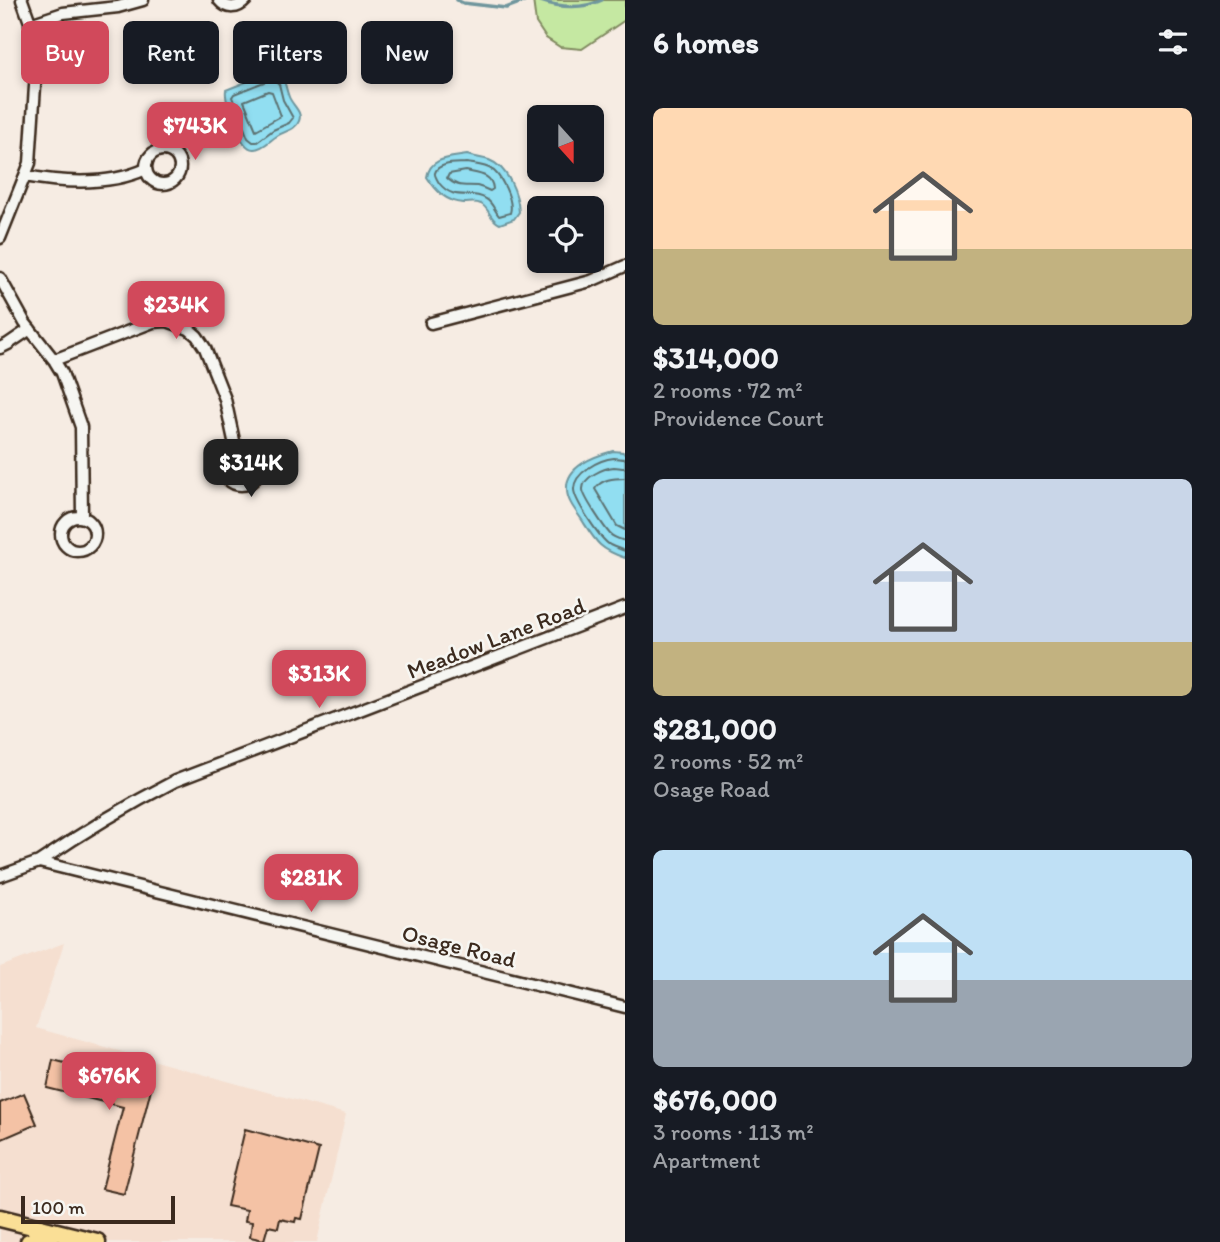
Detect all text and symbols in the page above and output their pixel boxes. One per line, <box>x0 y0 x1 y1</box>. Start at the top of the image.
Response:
chip: Buy <box>21 21 109 84</box>
chip: Rent <box>123 21 219 84</box>
chip: Filters <box>233 21 347 84</box>
chip: New <box>361 21 453 84</box>
icon: filters <box>1154 23 1192 61</box>
text: 6 homes <box>653 24 759 61</box>
pin: $743K <box>146 102 244 162</box>
north arrow <box>527 105 604 182</box>
map controls <box>527 105 604 273</box>
text: $743K <box>163 111 227 139</box>
icon: home <box>860 153 986 279</box>
button: locate <box>527 196 604 273</box>
pin: $234K <box>127 282 225 341</box>
text: $234K <box>144 290 208 318</box>
text: $314,000 <box>653 339 779 376</box>
text: 2 rooms · 72 m² <box>653 376 803 404</box>
text: Providence Court <box>653 404 824 432</box>
pin: $314K <box>202 440 300 499</box>
text: $314K <box>219 448 283 476</box>
icon: home <box>860 524 986 650</box>
street label: Meadow Lane Road <box>403 591 589 685</box>
pin: $313K <box>270 650 368 710</box>
text: $313K <box>288 659 350 687</box>
text: $281,000 <box>653 710 777 747</box>
text: 2 rooms · 52 m² <box>653 747 803 775</box>
text: Osage Road <box>653 775 770 803</box>
pin: $281K <box>262 855 360 914</box>
text: $281K <box>280 863 342 891</box>
icon: home <box>860 895 986 1021</box>
street label: Osage Road <box>399 918 519 974</box>
pin: $676K <box>60 1052 158 1112</box>
text: $676K <box>78 1061 140 1089</box>
text: $676,000 <box>653 1081 777 1118</box>
text: 3 rooms · 113 m² <box>653 1118 814 1146</box>
text: Apartment <box>653 1146 760 1174</box>
scale bar <box>21 1193 175 1225</box>
text: 100 m <box>32 1196 84 1219</box>

